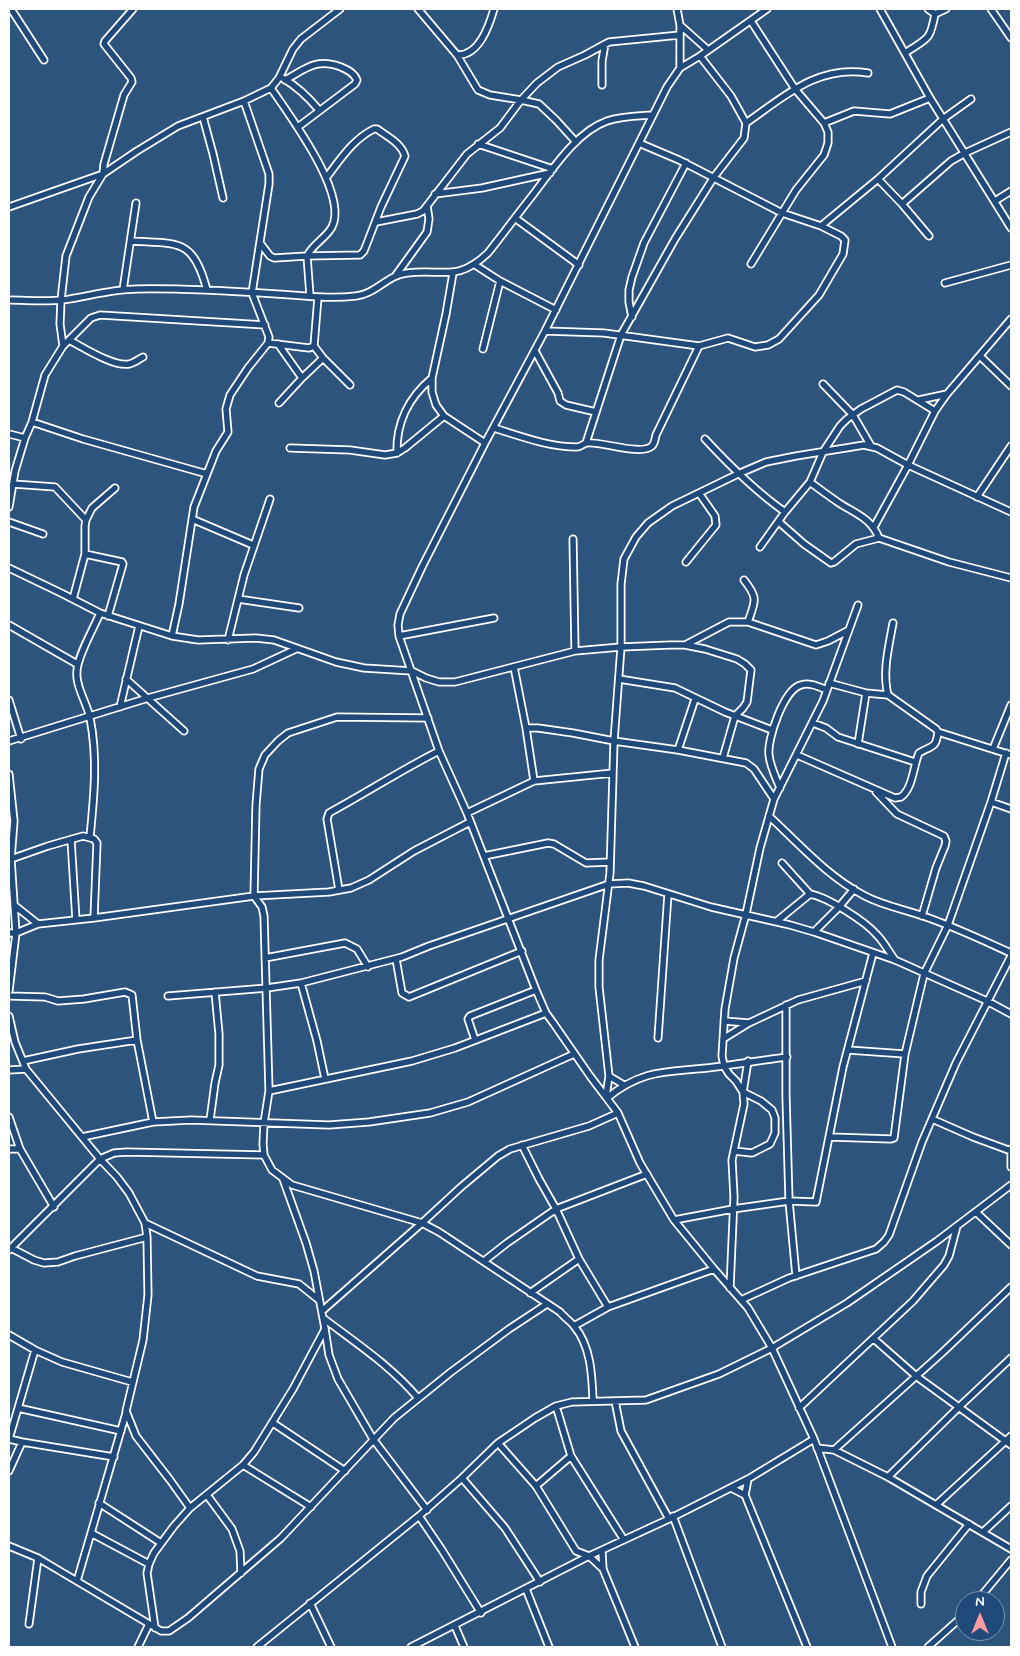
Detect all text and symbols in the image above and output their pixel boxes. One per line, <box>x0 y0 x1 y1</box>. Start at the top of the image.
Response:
north arrow <box>955 1591 1005 1641</box>
text: N <box>975 1593 985 1611</box>

